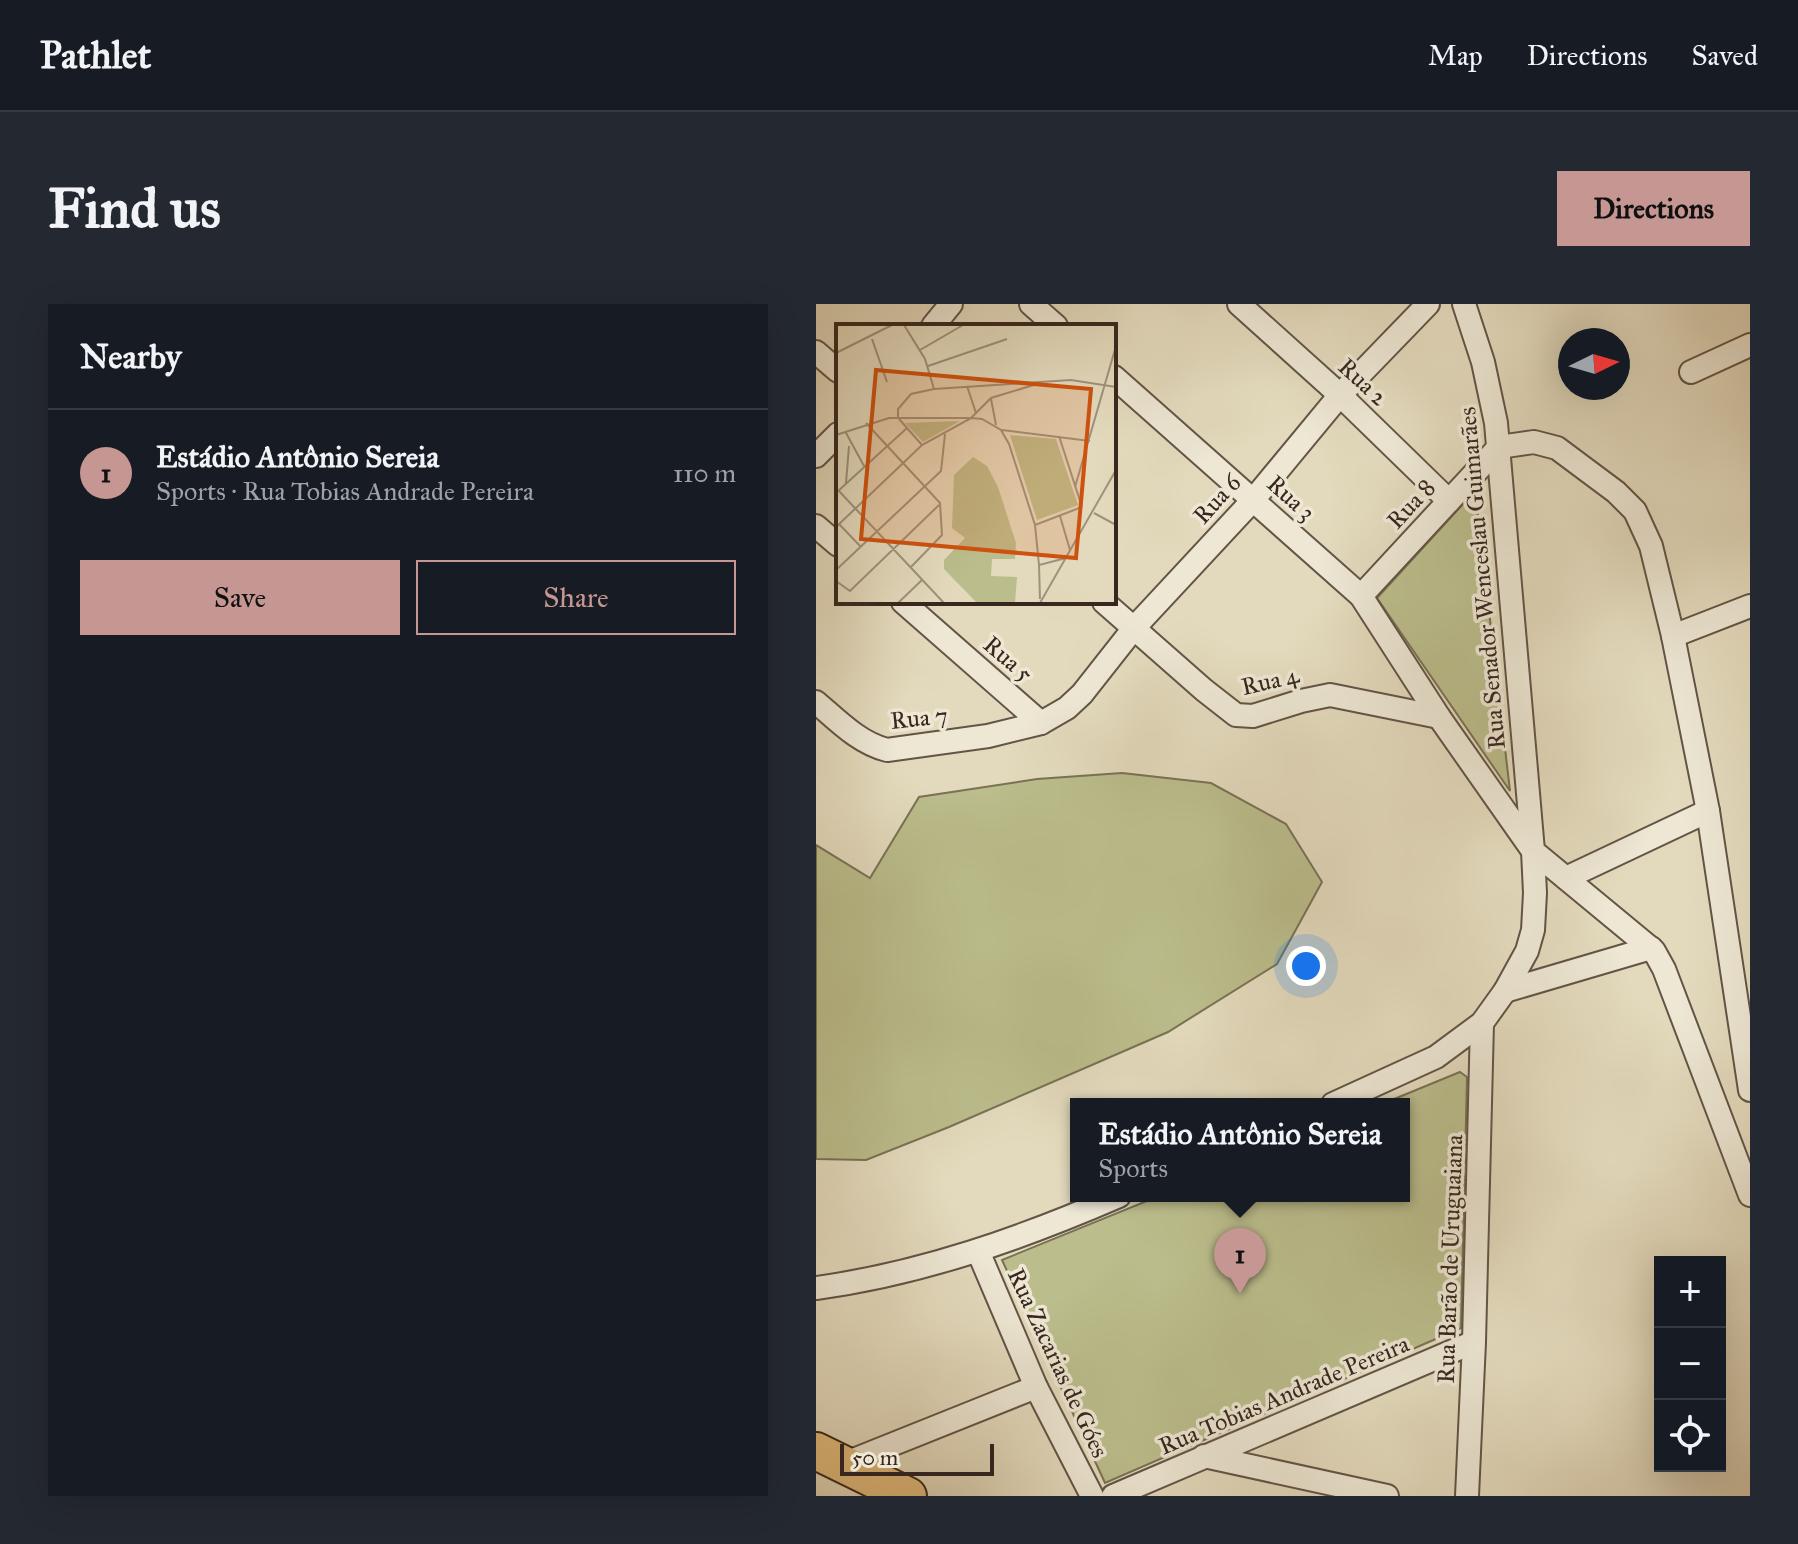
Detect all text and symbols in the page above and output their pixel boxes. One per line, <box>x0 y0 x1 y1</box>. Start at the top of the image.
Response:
text: Pathlet <box>40 32 151 78</box>
text: Map <box>1428 38 1483 73</box>
text: Directions <box>1527 38 1648 73</box>
text: Saved <box>1692 38 1758 73</box>
button: Directions <box>1557 171 1750 246</box>
text: Find us <box>48 174 221 242</box>
inset map <box>836 324 1116 604</box>
north arrow <box>1558 328 1630 400</box>
text: Nearby <box>80 336 182 377</box>
street label: Rua 2 <box>1332 352 1394 412</box>
street label: Rua Senador Wenceslau Guimarães <box>1452 406 1512 750</box>
text: Estádio Antônio Sereia <box>156 439 439 475</box>
text: 1 <box>101 457 111 489</box>
text: 110 m <box>673 457 736 489</box>
street label: Rua 6 <box>1187 467 1248 530</box>
street label: Rua 3 <box>1261 469 1321 527</box>
street label: Rua 8 <box>1380 473 1442 535</box>
text: Sports · Rua Tobias Andrade Pereira <box>156 475 534 507</box>
button: Save <box>80 560 400 635</box>
button: Share <box>416 560 736 635</box>
street label: Rua 5 <box>977 629 1039 689</box>
street label: Rua 4 <box>1238 660 1302 702</box>
street label: Rua 7 <box>889 700 949 736</box>
your location <box>1286 946 1326 986</box>
popup <box>1070 1098 1410 1202</box>
text: Estádio Antônio Sereia <box>1098 1116 1382 1152</box>
street label: Rua Barão de Uruguaiana <box>1431 1133 1469 1384</box>
text: Sports <box>1098 1152 1168 1184</box>
pin: 1 <box>1214 1228 1266 1294</box>
map controls <box>1654 1256 1726 1472</box>
button: + <box>1654 1256 1726 1328</box>
street label: Rua Zacarias de Góes <box>1001 1263 1115 1463</box>
street label: Rua Tobias Andrade Pereira <box>1154 1328 1414 1461</box>
button: − <box>1654 1328 1726 1400</box>
button: locate <box>1654 1400 1726 1472</box>
scale bar <box>840 1440 994 1476</box>
text: 50 m <box>852 1444 898 1471</box>

